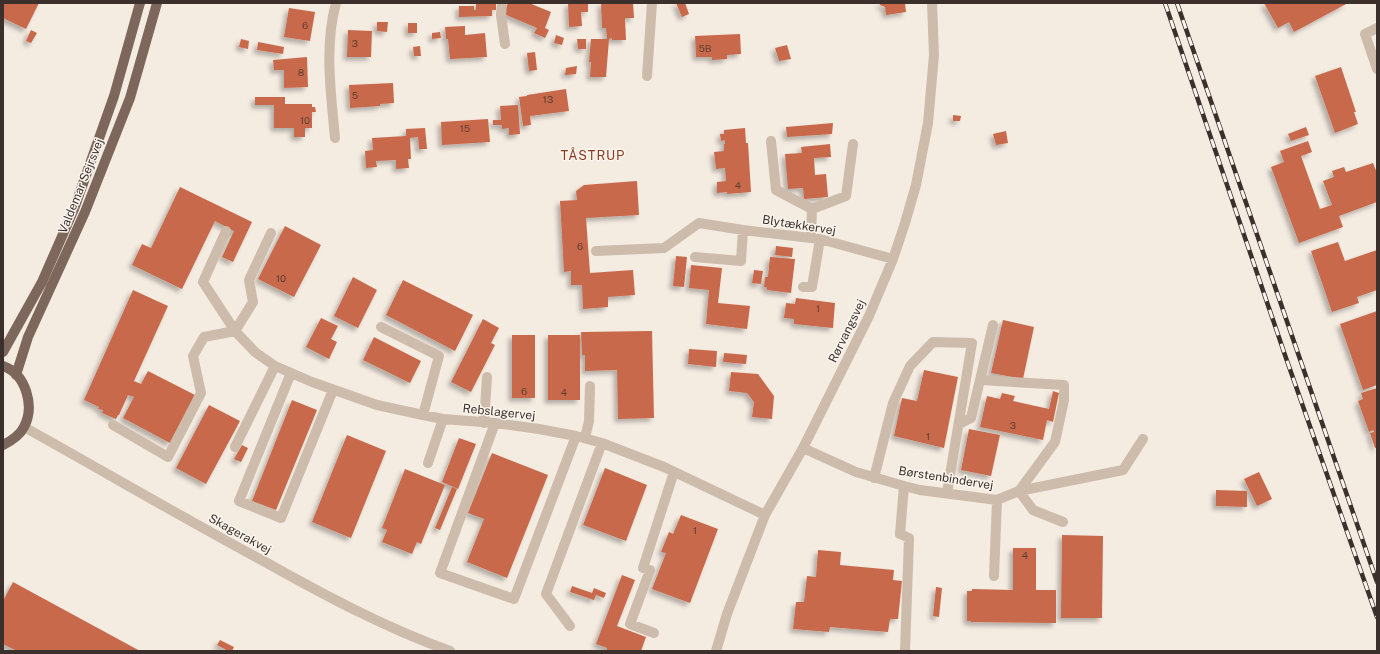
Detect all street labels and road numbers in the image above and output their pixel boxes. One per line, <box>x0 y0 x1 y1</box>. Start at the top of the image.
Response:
street label: Valdemar Sejrsvej <box>56 137 106 235</box>
street label: Blytækkervej <box>761 212 837 238</box>
street label: Rørvangsvej <box>826 297 868 365</box>
street label: Rebslagervej <box>462 401 536 423</box>
street label: Børstenbindervej <box>898 464 994 492</box>
street label: Skagerakvej <box>206 511 274 557</box>

